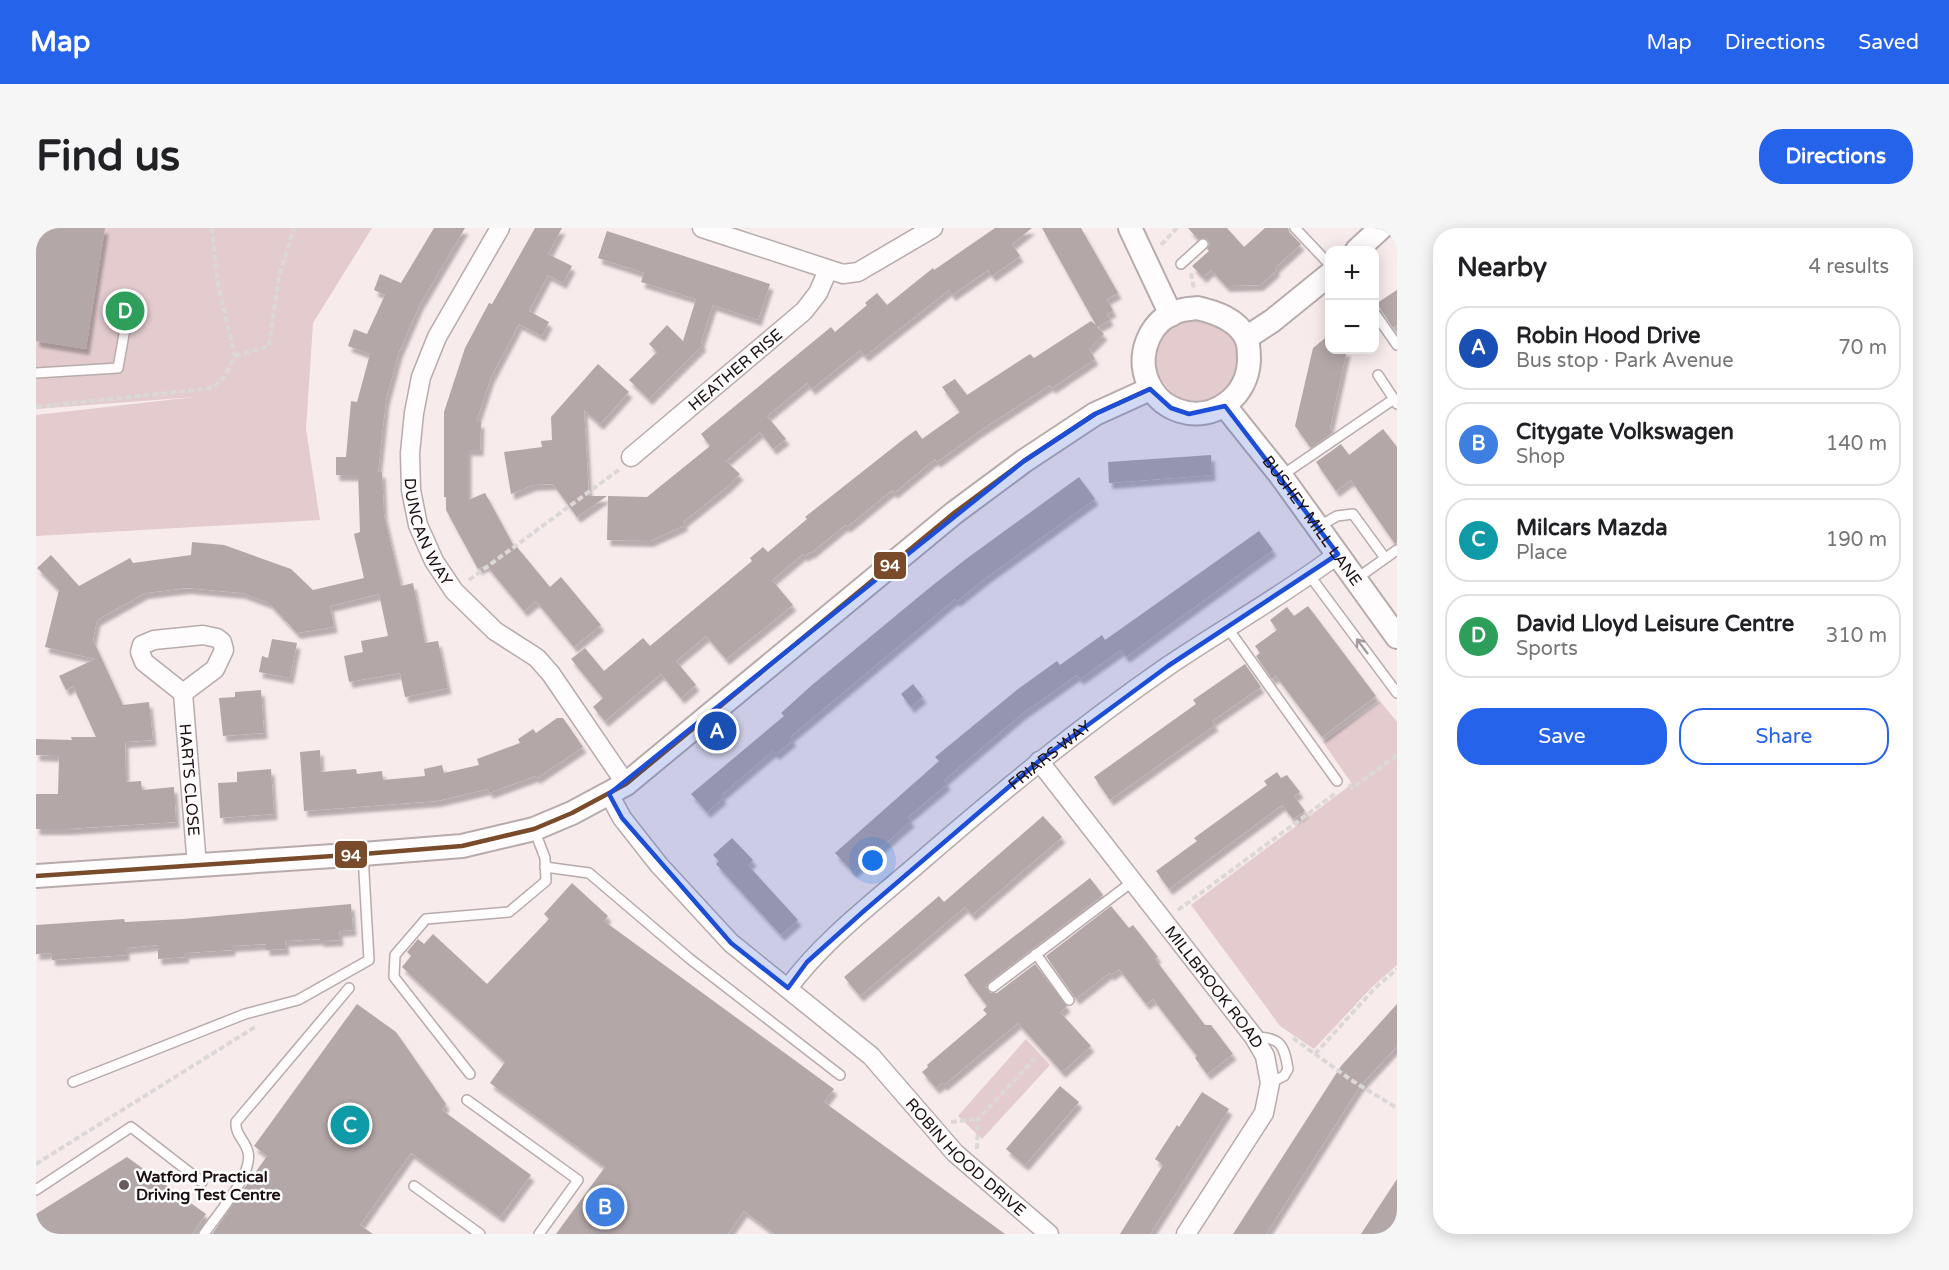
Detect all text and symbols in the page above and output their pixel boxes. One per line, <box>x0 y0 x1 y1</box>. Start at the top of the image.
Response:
text: Map <box>30 25 90 59</box>
text: Map <box>1646 30 1692 55</box>
text: Directions <box>1725 30 1825 55</box>
text: Saved <box>1858 30 1919 55</box>
button: Directions <box>1759 129 1913 184</box>
text: Find us <box>36 131 180 182</box>
map controls <box>1325 246 1379 354</box>
button: + <box>1325 246 1379 300</box>
text: Nearby <box>1457 252 1547 283</box>
text: 4 results <box>1809 255 1889 279</box>
pin: D <box>106 288 145 334</box>
button: − <box>1325 300 1379 354</box>
text: Robin Hood Drive <box>1516 323 1700 349</box>
street label: HEATHER RISE <box>684 325 787 415</box>
text: A <box>1471 336 1486 360</box>
text: 70 m <box>1838 336 1887 360</box>
text: Bus stop · Park Avenue <box>1516 349 1734 373</box>
text: Citygate Volkswagen <box>1516 419 1734 445</box>
text: B <box>1472 432 1485 456</box>
text: 140 m <box>1826 432 1887 456</box>
text: Shop <box>1516 445 1565 469</box>
street label: BUSHEY MILL LANE <box>1258 452 1366 590</box>
street label: DUNCAN WAY <box>400 478 457 590</box>
text: Milcars Mazda <box>1516 515 1668 541</box>
text: C <box>1472 528 1485 552</box>
text: 190 m <box>1826 528 1887 552</box>
text: Place <box>1516 541 1567 565</box>
line badge: 94 <box>873 551 907 580</box>
text: 94 <box>880 556 900 576</box>
text: David Lloyd Leisure Centre <box>1516 611 1794 637</box>
text: D <box>1471 624 1486 648</box>
text: 310 m <box>1826 624 1887 648</box>
text: Sports <box>1516 637 1578 661</box>
one-way arrow <box>1356 639 1368 655</box>
pin: A <box>698 708 736 754</box>
button: Save <box>1457 708 1667 765</box>
button: Share <box>1679 708 1889 765</box>
street label: FRIARS WAY <box>1004 716 1095 794</box>
street label: HARTS CLOSE <box>175 723 204 837</box>
line badge: 94 <box>334 840 368 869</box>
text: 94 <box>341 846 361 866</box>
your location <box>858 846 887 875</box>
street label: MILLBROOK ROAD <box>1160 922 1267 1052</box>
street label: ROBIN HOOD DRIVE <box>901 1094 1030 1221</box>
pin: C <box>330 1102 370 1148</box>
place label: Watford Practical Driving Test Centre <box>136 1167 281 1205</box>
marker: Watford Practical Driving Test Centre <box>117 1178 131 1192</box>
pin: B <box>586 1184 624 1230</box>

